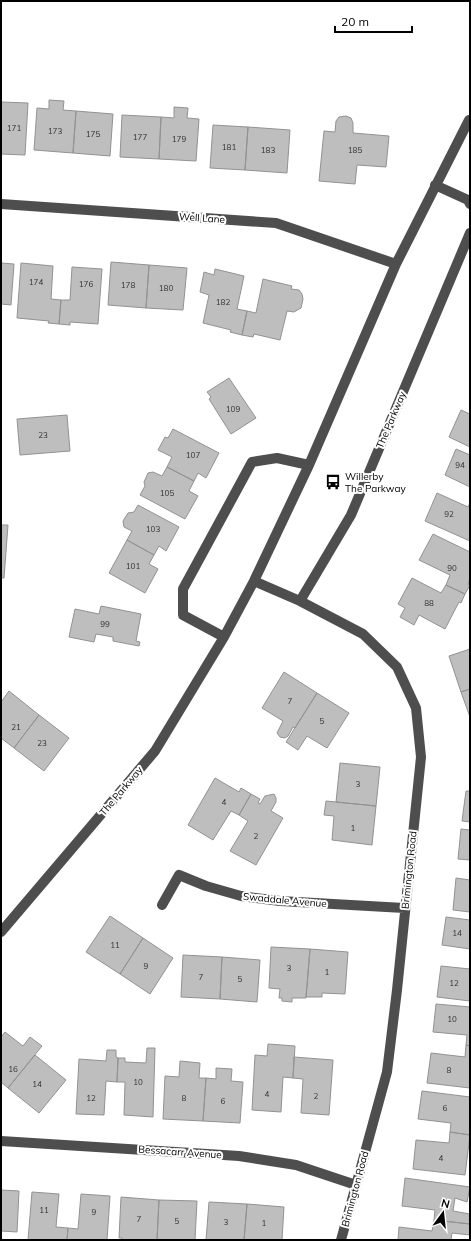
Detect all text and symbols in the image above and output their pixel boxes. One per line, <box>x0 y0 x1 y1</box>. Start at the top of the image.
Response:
scale bar <box>335 8 412 34</box>
text: 20 m <box>341 14 369 29</box>
house number: 171 <box>7 123 21 133</box>
house number: 173 <box>48 126 62 136</box>
house number: 175 <box>86 129 100 139</box>
house number: 177 <box>133 132 147 142</box>
house number: 179 <box>172 134 186 144</box>
house number: 181 <box>222 142 236 152</box>
house number: 183 <box>261 145 275 155</box>
house number: 185 <box>348 145 362 155</box>
street label: Well Lane <box>179 210 225 226</box>
house number: 174 <box>29 277 43 287</box>
house number: 176 <box>79 279 93 289</box>
house number: 178 <box>121 280 135 290</box>
house number: 180 <box>159 283 173 293</box>
house number: 182 <box>216 297 230 307</box>
street label: The Parkway <box>373 389 409 450</box>
house number: 109 <box>226 404 240 414</box>
house number: 23 <box>38 430 48 440</box>
house number: 107 <box>186 450 200 460</box>
house number: 94 <box>455 460 465 470</box>
place label: Willerby The Parkway <box>345 470 406 495</box>
bus stop icon: Willerby The Parkway <box>324 473 342 491</box>
house number: 105 <box>160 488 174 498</box>
house number: 92 <box>444 509 454 519</box>
house number: 103 <box>146 524 160 534</box>
house number: 101 <box>126 561 140 571</box>
house number: 90 <box>447 563 457 573</box>
house number: 88 <box>424 598 434 608</box>
house number: 99 <box>100 619 110 629</box>
house number: 7 <box>288 696 293 706</box>
house number: 5 <box>320 716 325 726</box>
house number: 21 <box>11 722 21 732</box>
house number: 23 <box>37 738 47 748</box>
street label: The Parkway <box>97 763 146 818</box>
house number: 3 <box>356 779 361 789</box>
house number: 4 <box>222 797 227 807</box>
house number: 1 <box>351 823 356 833</box>
house number: 2 <box>254 831 259 841</box>
street label: Brimington Road <box>398 831 420 909</box>
street label: Swaddale Avenue <box>243 890 327 910</box>
house number: 14 <box>452 928 462 938</box>
house number: 11 <box>110 940 120 950</box>
house number: 9 <box>144 961 149 971</box>
house number: 3 <box>287 963 292 973</box>
house number: 1 <box>325 967 330 977</box>
house number: 7 <box>199 972 204 982</box>
house number: 5 <box>238 974 243 984</box>
house number: 12 <box>449 978 459 988</box>
house number: 10 <box>447 1014 457 1024</box>
house number: 16 <box>8 1064 18 1074</box>
house number: 8 <box>447 1065 452 1075</box>
house number: 10 <box>133 1077 143 1087</box>
house number: 14 <box>32 1079 42 1089</box>
house number: 4 <box>265 1089 270 1099</box>
house number: 2 <box>314 1091 319 1101</box>
house number: 12 <box>86 1093 96 1103</box>
house number: 8 <box>182 1093 187 1103</box>
house number: 6 <box>221 1096 226 1106</box>
house number: 6 <box>443 1103 448 1113</box>
street label: Bessacarr Avenue <box>138 1143 222 1161</box>
street label: Brimington Road <box>339 1150 371 1228</box>
house number: 4 <box>439 1153 444 1163</box>
north arrow <box>423 1193 463 1233</box>
text: N <box>440 1196 451 1211</box>
house number: 11 <box>39 1205 49 1215</box>
house number: 9 <box>92 1207 97 1217</box>
house number: 7 <box>137 1214 142 1224</box>
house number: 5 <box>175 1216 180 1226</box>
house number: 3 <box>224 1217 229 1227</box>
house number: 1 <box>262 1218 267 1228</box>

